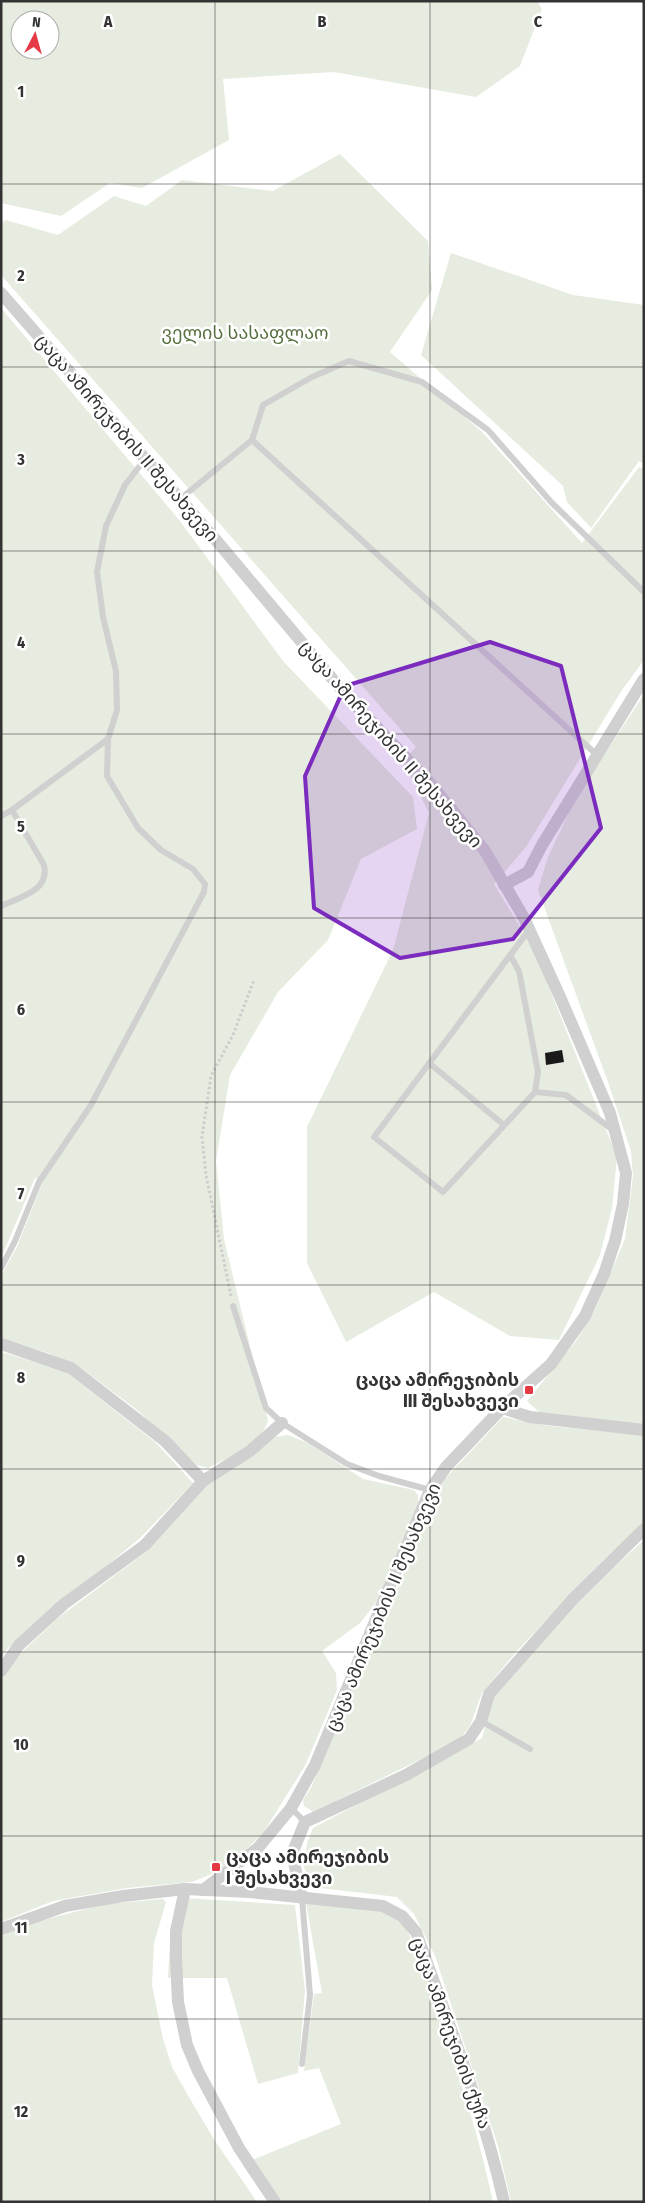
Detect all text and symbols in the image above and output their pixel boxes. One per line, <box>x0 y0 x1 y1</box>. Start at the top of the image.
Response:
north arrow <box>10 10 60 60</box>
text: A <box>103 12 113 31</box>
text: B <box>318 12 327 31</box>
text: C <box>534 12 543 31</box>
text: N <box>31 14 41 31</box>
text: 1 <box>18 82 24 101</box>
text: 2 <box>16 266 25 285</box>
park label: ველის სასაფლაო <box>161 322 329 344</box>
street label: ცაცა ამირეჯიბის II შესახვევი <box>31 330 223 546</box>
text: 3 <box>16 450 25 469</box>
text: 4 <box>17 633 25 652</box>
street label: ცაცა ამირეჯიბის II შესახვევი <box>295 636 487 852</box>
text: 5 <box>17 817 25 836</box>
text: 6 <box>17 1000 25 1019</box>
text: 7 <box>18 1184 25 1203</box>
text: 8 <box>17 1368 26 1387</box>
place label: ცაცა ამირეჯიბის III შესახვევი <box>356 1369 519 1412</box>
marker: ცაცა ამირეჯიბის III შესახვევი <box>523 1384 535 1396</box>
street label: ცაცა ამირეჯიბის II შესახვევი <box>321 1479 445 1735</box>
text: 9 <box>17 1551 25 1570</box>
text: 10 <box>13 1735 29 1754</box>
place label: ცაცა ამირეჯიბის I შესახვევი <box>226 1846 389 1889</box>
marker: ცაცა ამირეჯიბის I შესახვევი <box>210 1861 222 1873</box>
text: 11 <box>14 1918 28 1937</box>
street label: ცაცა ამირეჯიბის ქუჩა <box>406 1934 496 2132</box>
text: 12 <box>14 2102 29 2121</box>

